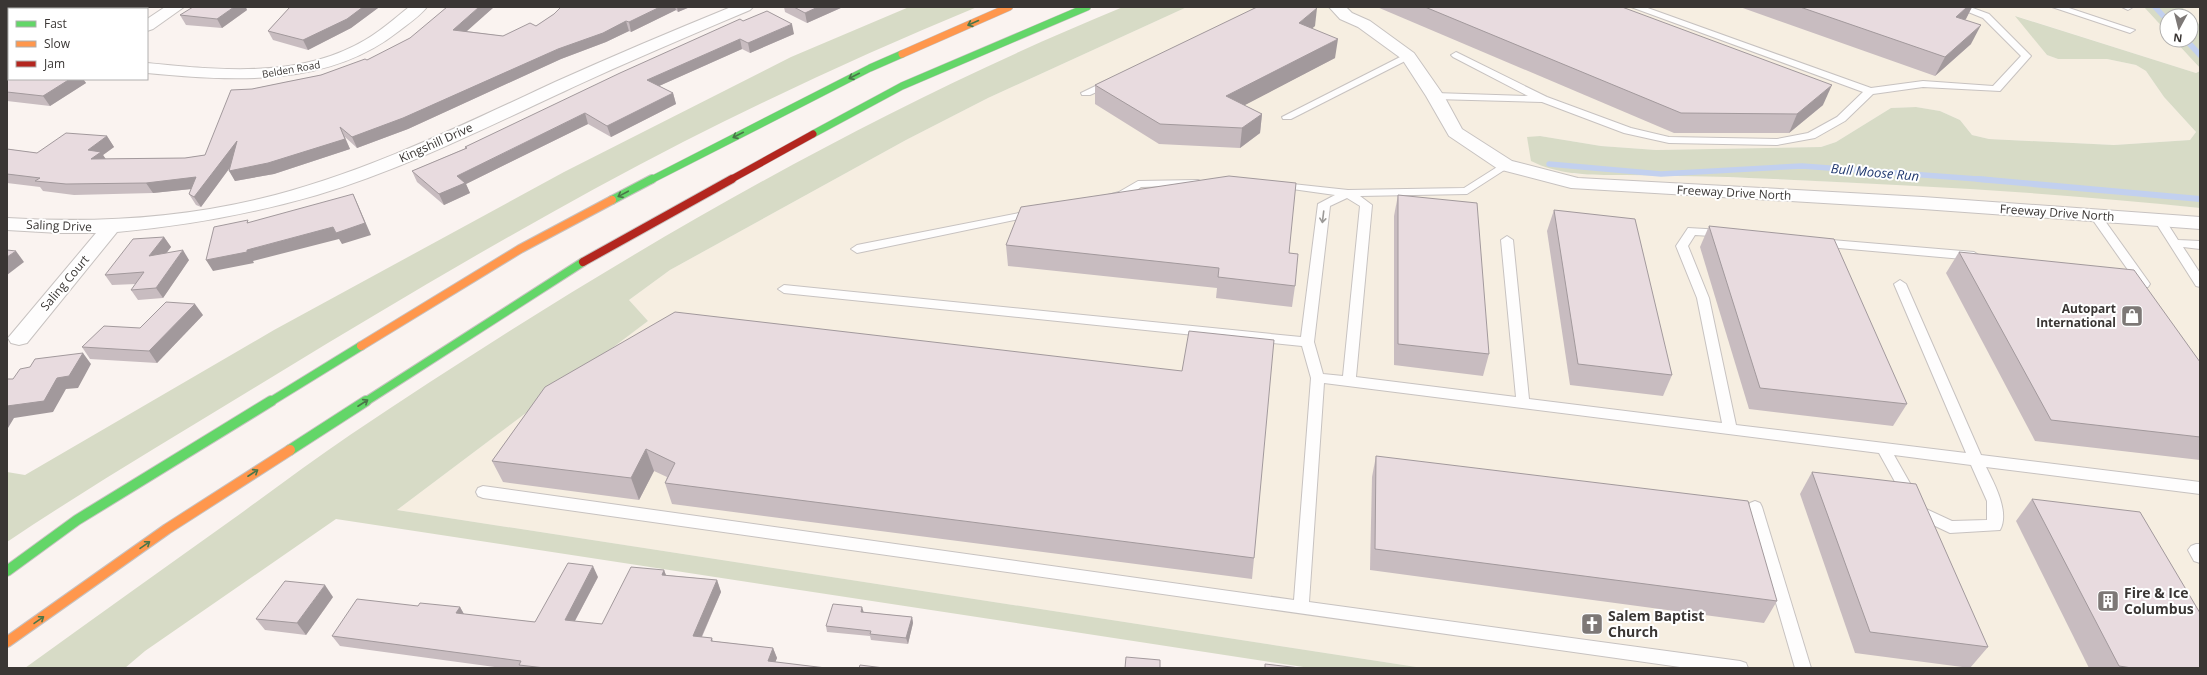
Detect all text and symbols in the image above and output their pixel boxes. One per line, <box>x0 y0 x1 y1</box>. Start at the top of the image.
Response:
legend <box>8 8 148 80</box>
north arrow <box>2159 8 2199 48</box>
text: Fast <box>44 15 67 32</box>
one-way arrow <box>967 20 979 27</box>
text: N <box>2172 30 2183 46</box>
text: Slow <box>44 35 71 52</box>
text: Jam <box>43 55 65 72</box>
street label: Belden Road <box>261 57 321 81</box>
one-way arrow <box>849 73 861 80</box>
street label: Kingshill Drive <box>396 119 476 166</box>
one-way arrow <box>732 131 744 139</box>
water label: Bull Moose Run <box>1830 159 1920 185</box>
street label: Freeway Drive North <box>1676 181 1792 204</box>
one-way arrow <box>617 191 629 198</box>
street label: Freeway Drive North <box>1999 200 2115 225</box>
one-way arrow <box>1319 210 1327 223</box>
street label: Saling Drive <box>26 216 92 235</box>
street label: Saling Court <box>36 251 93 314</box>
place label: Autopart International <box>2036 300 2116 331</box>
shop icon: Autopart International <box>2119 303 2145 329</box>
one-way arrow <box>357 398 368 407</box>
one-way arrow <box>248 469 259 477</box>
one-way arrow <box>139 541 150 549</box>
place label: Fire & Ice Columbus <box>2124 583 2194 618</box>
building icon: Fire & Ice Columbus <box>2095 588 2121 614</box>
place label: Salem Baptist Church <box>1608 606 1704 641</box>
church icon: Salem Baptist Church <box>1579 611 1605 637</box>
one-way arrow <box>33 616 44 624</box>

